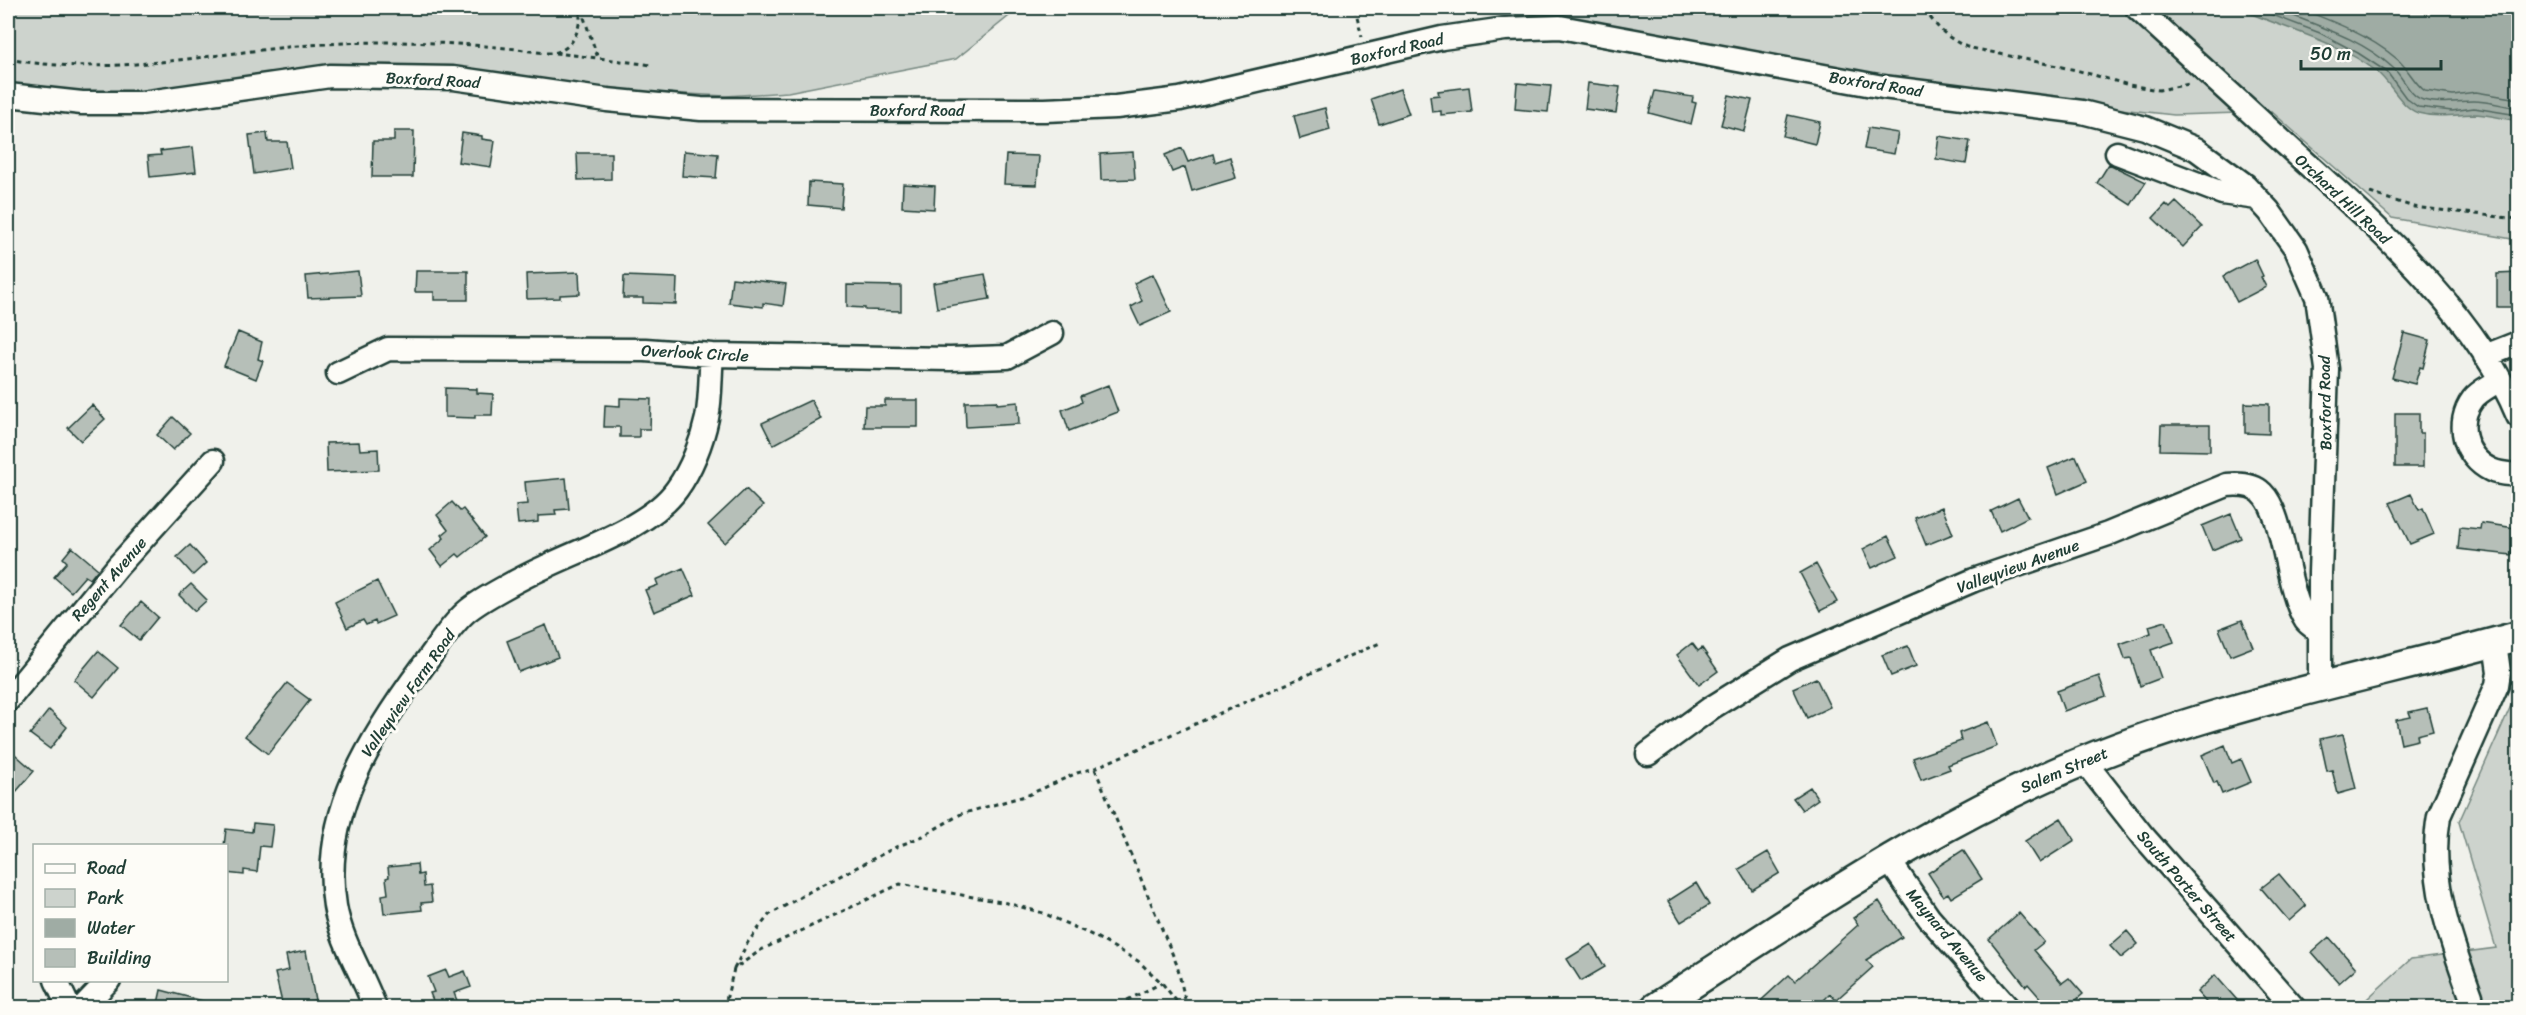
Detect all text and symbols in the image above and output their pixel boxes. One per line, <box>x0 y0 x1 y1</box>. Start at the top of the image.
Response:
street label: Boxford Road <box>1348 24 1448 74</box>
scale bar <box>2301 33 2440 71</box>
text: 50 m <box>2310 38 2351 70</box>
street label: Boxford Road <box>1827 62 1927 106</box>
street label: Boxford Road <box>385 63 483 97</box>
street label: Boxford Road <box>870 96 966 125</box>
street label: Orchard Hill Road <box>2288 146 2399 253</box>
street label: Overlook Circle <box>641 336 749 370</box>
street label: Boxford Road <box>2310 354 2340 451</box>
street label: Regent Avenue <box>64 530 154 628</box>
street label: Valleyview Avenue <box>1953 530 2083 602</box>
street label: Valleyview Farm Road <box>353 622 464 763</box>
street label: Salem Street <box>2015 738 2113 802</box>
street label: South Porter Street <box>2129 823 2245 949</box>
legend <box>33 844 228 982</box>
text: Road <box>87 852 127 884</box>
street label: Maynard Avenue <box>1899 881 1995 989</box>
text: Park <box>87 882 124 914</box>
text: Water <box>87 912 136 944</box>
text: Building <box>87 942 151 974</box>

